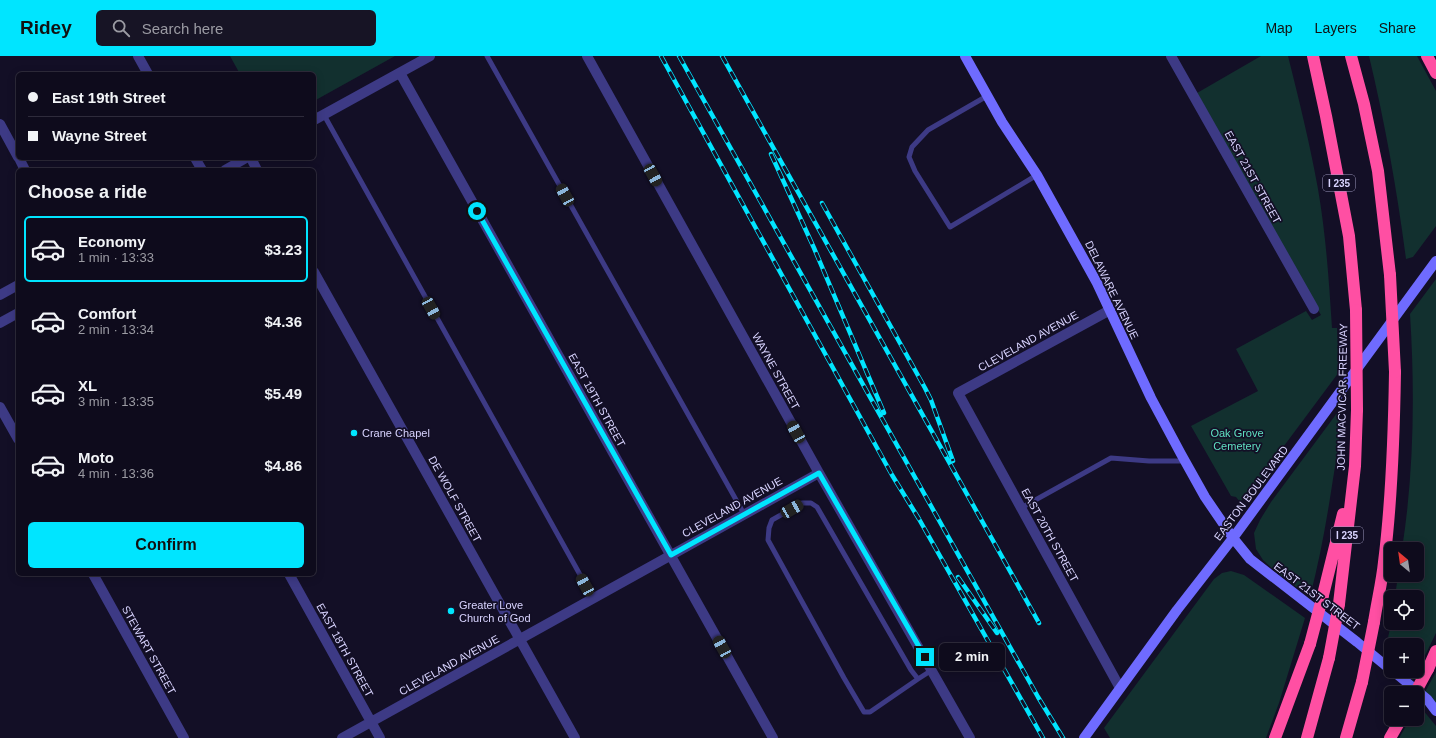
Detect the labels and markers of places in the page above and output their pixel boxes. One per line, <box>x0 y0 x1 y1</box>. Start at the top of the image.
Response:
place label: Crane Chapel <box>362 427 430 439</box>
marker: Crane Chapel <box>349 428 359 438</box>
place label: Greater Love Church of God <box>459 599 531 624</box>
marker: Greater Love Church of God <box>446 606 456 616</box>

